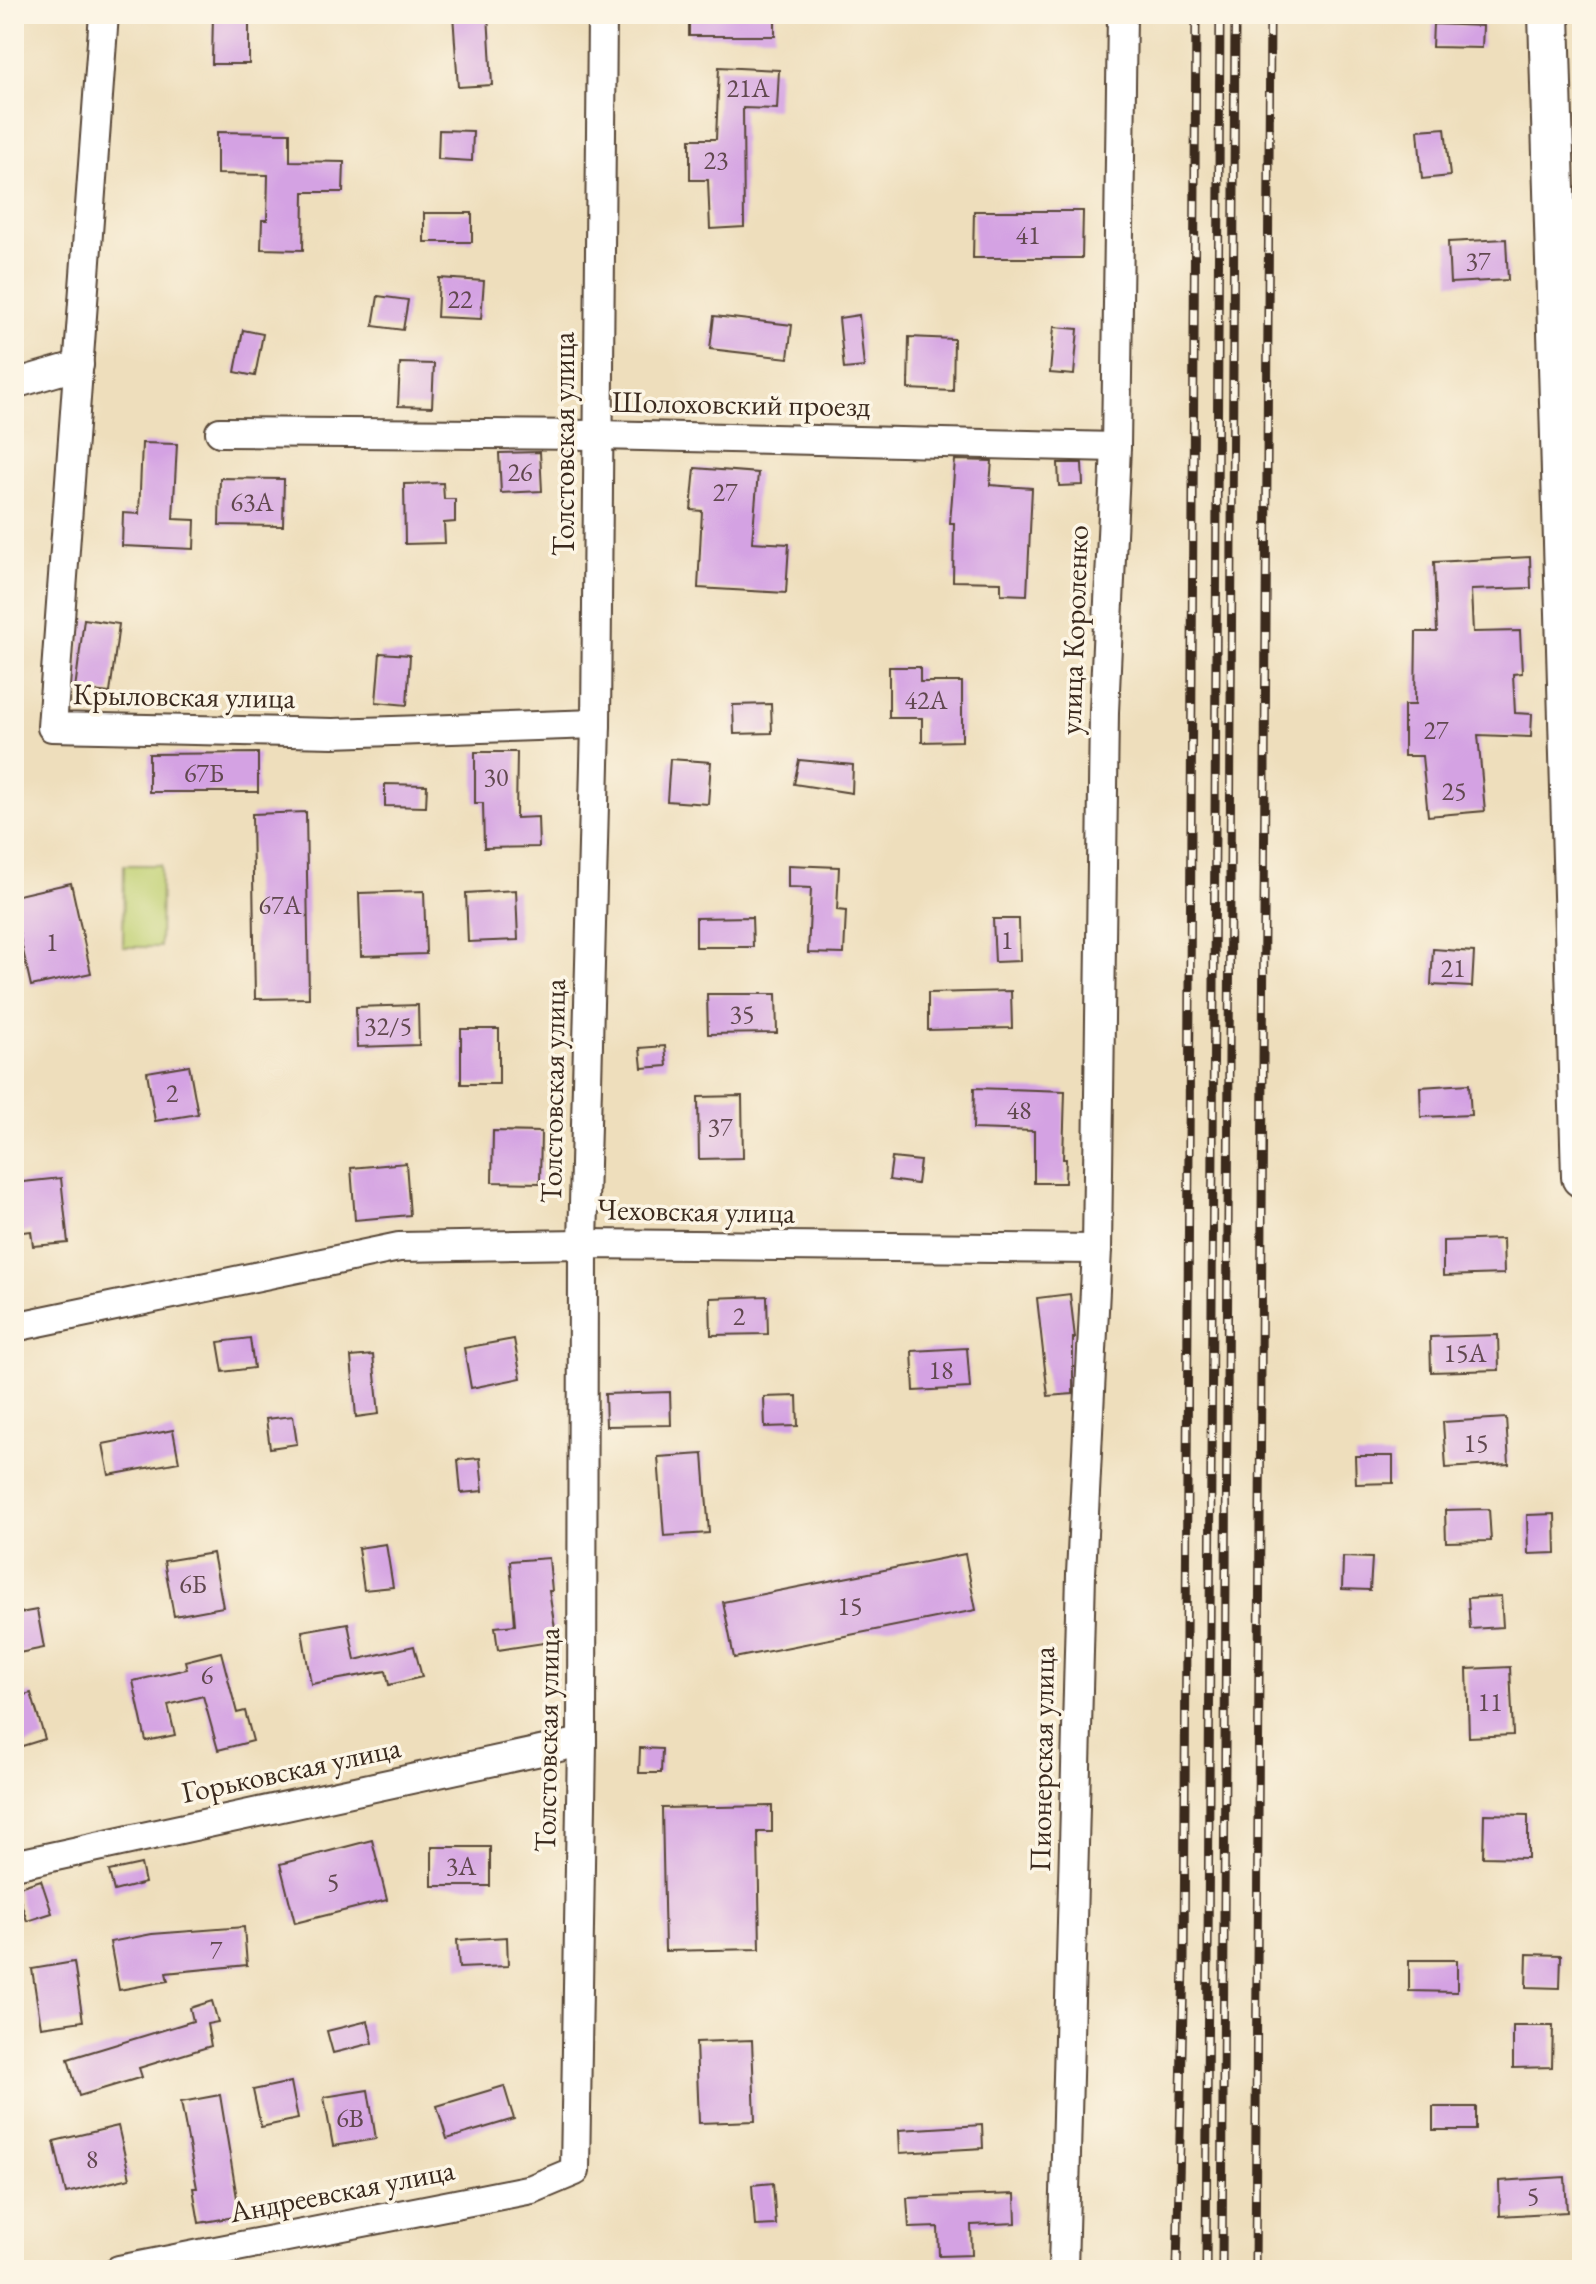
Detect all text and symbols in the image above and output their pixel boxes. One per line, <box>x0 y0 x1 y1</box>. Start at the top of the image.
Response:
house number: 21А <box>727 71 770 105</box>
house number: 23 <box>704 143 728 177</box>
house number: 41 <box>1016 218 1040 252</box>
house number: 37 <box>1466 244 1491 278</box>
house number: 22 <box>448 282 473 316</box>
street label: Толстовская улица <box>544 332 583 556</box>
street label: Шолоховский проезд <box>611 382 871 425</box>
house number: 26 <box>508 455 532 489</box>
house number: 27 <box>713 475 738 509</box>
house number: 63А <box>231 485 274 519</box>
street label: улица Короленко <box>1050 524 1097 736</box>
street label: Крыловская улица <box>72 674 296 717</box>
house number: 42А <box>905 683 948 717</box>
house number: 27 <box>1424 713 1449 747</box>
house number: 67Б <box>184 756 224 790</box>
house number: 30 <box>484 760 508 794</box>
house number: 25 <box>1442 774 1466 808</box>
house number: 67А <box>259 888 302 922</box>
house number: 1 <box>1001 923 1013 957</box>
house number: 1 <box>46 925 58 959</box>
house number: 21 <box>1441 951 1465 985</box>
street label: Толстовская улица <box>531 978 574 1204</box>
house number: 35 <box>730 997 754 1031</box>
house number: 32/5 <box>364 1009 412 1043</box>
house number: 2 <box>166 1076 179 1110</box>
house number: 48 <box>1007 1093 1031 1127</box>
house number: 37 <box>708 1110 733 1144</box>
street label: Чеховская улица <box>596 1189 796 1232</box>
house number: 2 <box>733 1299 746 1333</box>
house number: 15А <box>1444 1336 1487 1370</box>
house number: 18 <box>929 1353 953 1387</box>
house number: 15 <box>1464 1426 1488 1460</box>
house number: 6Б <box>179 1567 207 1601</box>
house number: 15 <box>838 1589 862 1623</box>
street label: Толстовская улица <box>525 1627 568 1853</box>
street label: Пионерская улица <box>1020 1646 1063 1872</box>
house number: 6 <box>201 1658 213 1692</box>
house number: 11 <box>1478 1685 1502 1719</box>
street label: Горьковская улица <box>178 1727 404 1812</box>
house number: 3А <box>446 1849 477 1883</box>
house number: 5 <box>327 1865 339 1899</box>
house number: 7 <box>210 1933 223 1967</box>
house number: 6В <box>336 2101 364 2135</box>
house number: 8 <box>86 2142 98 2176</box>
street label: Андреевская улица <box>225 2150 458 2232</box>
house number: 5 <box>1527 2179 1539 2213</box>

